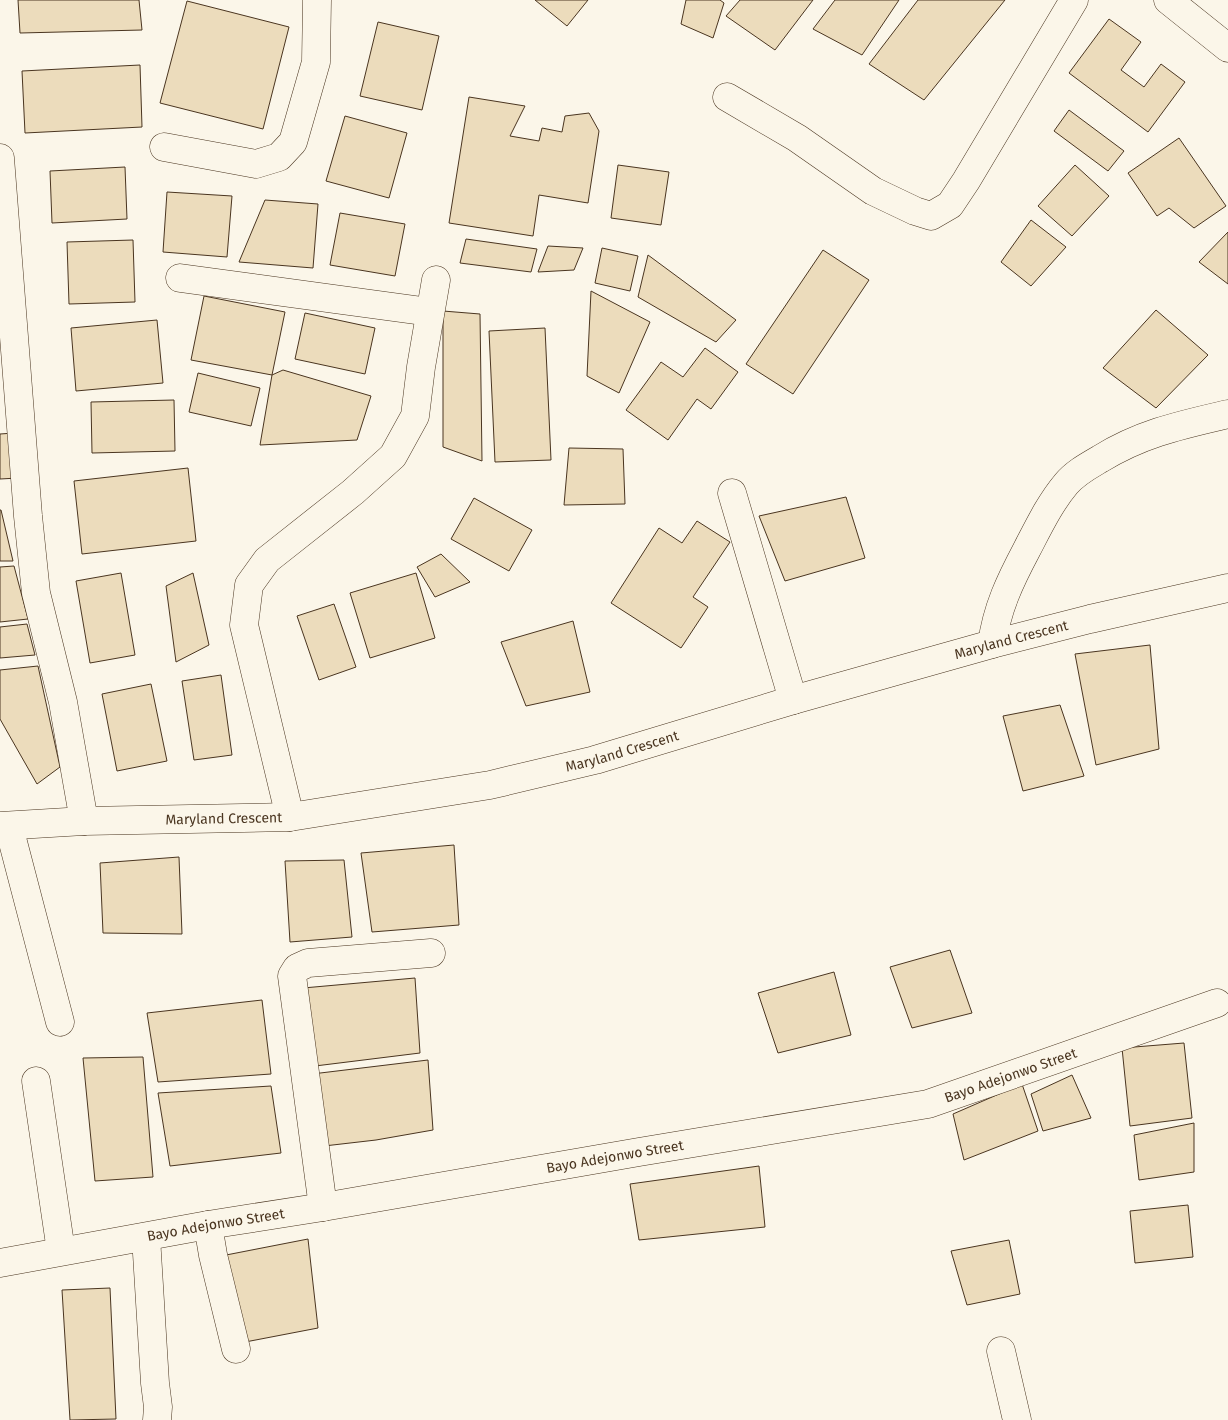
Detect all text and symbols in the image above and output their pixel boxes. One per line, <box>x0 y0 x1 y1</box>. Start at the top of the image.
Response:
street label: Maryland Crescent <box>952 616 1071 663</box>
street label: Maryland Crescent <box>564 726 681 775</box>
street label: Maryland Crescent <box>165 809 283 828</box>
street label: Bayo Adejonwo Street <box>942 1044 1080 1106</box>
street label: Bayo Adejonwo Street <box>545 1136 686 1177</box>
street label: Bayo Adejonwo Street <box>146 1205 286 1244</box>

